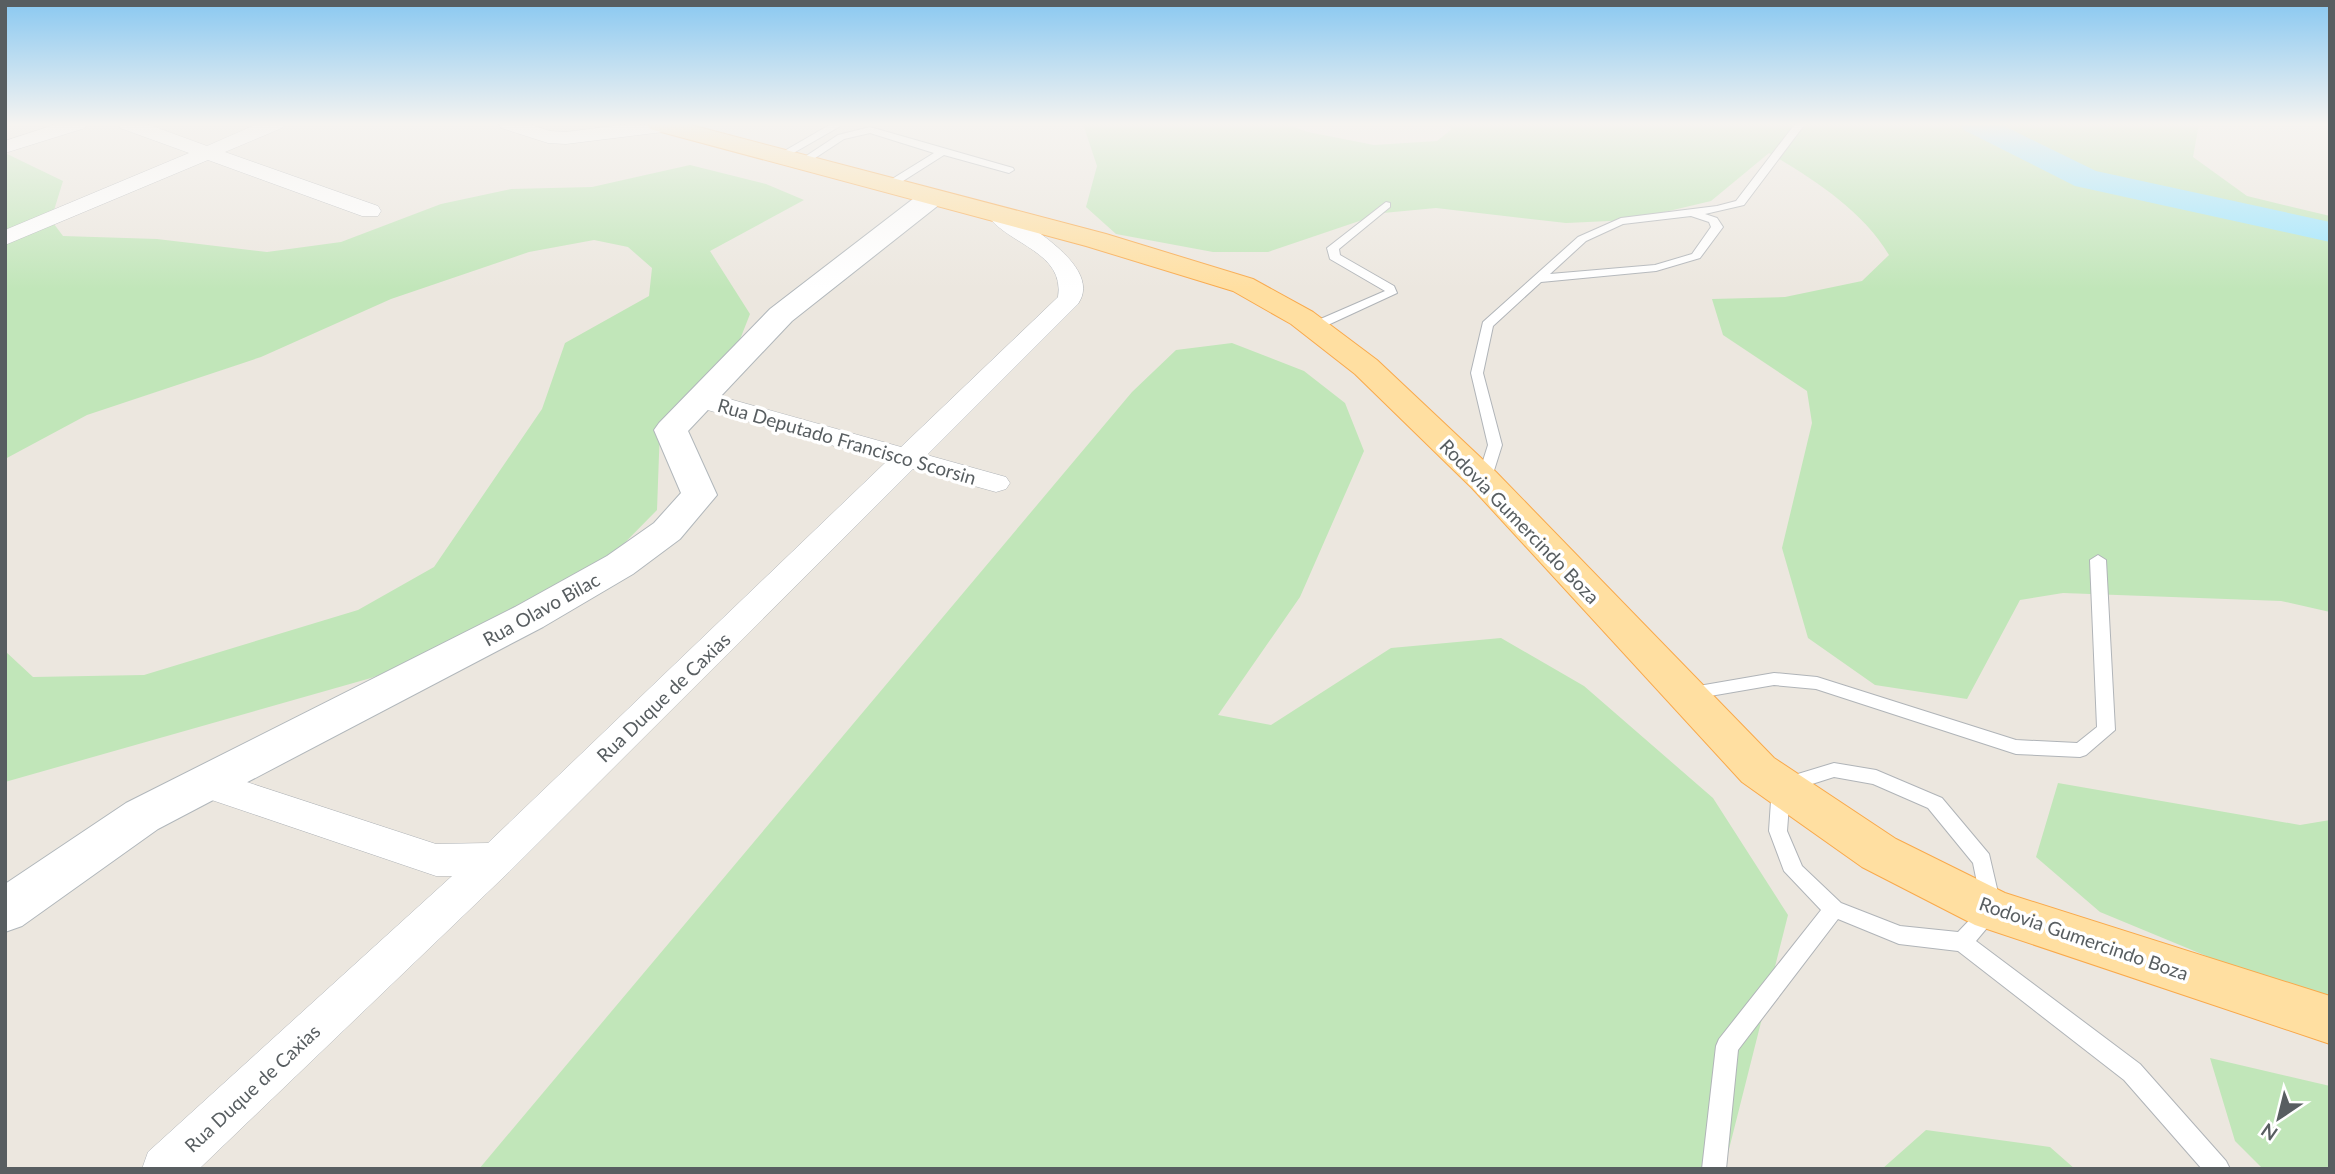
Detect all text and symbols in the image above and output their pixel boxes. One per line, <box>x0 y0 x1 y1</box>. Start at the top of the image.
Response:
street label: Rua Deputado Francisco Scorsin <box>715 393 979 489</box>
street label: Rodovia Gumercindo Boza <box>1435 434 1605 608</box>
street label: Rua Olavo Bilac <box>479 567 603 651</box>
street label: Rua Duque de Caxias <box>591 627 735 767</box>
street label: Rodovia Gumercindo Boza <box>1976 891 2192 985</box>
street label: Rua Duque de Caxias <box>180 1019 324 1157</box>
north arrow <box>2244 1083 2314 1153</box>
text: N <box>2256 1119 2282 1146</box>

